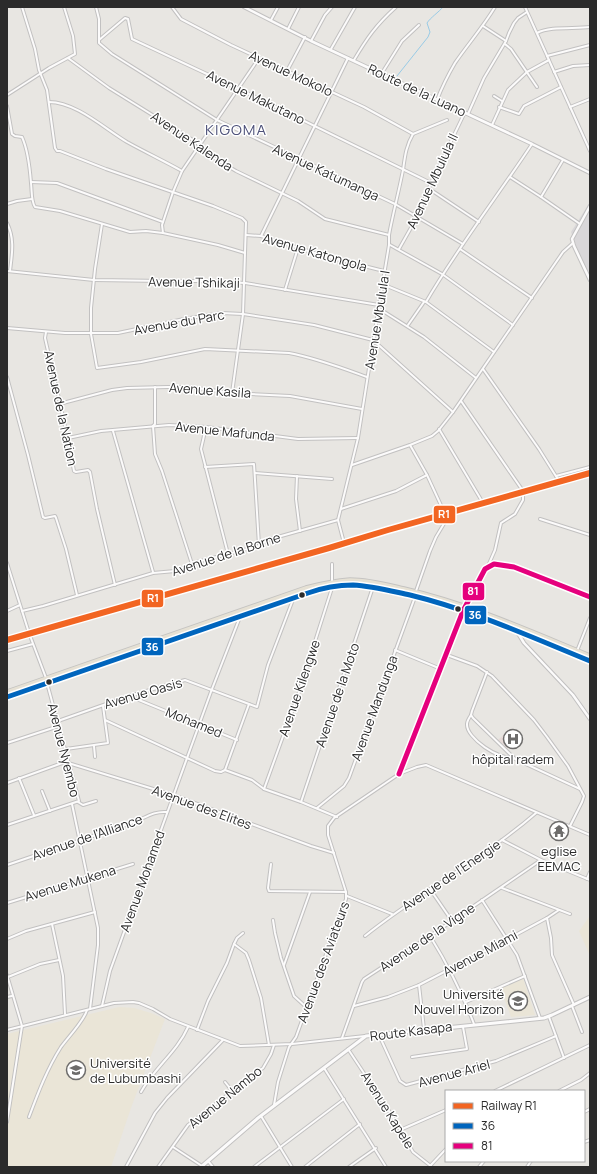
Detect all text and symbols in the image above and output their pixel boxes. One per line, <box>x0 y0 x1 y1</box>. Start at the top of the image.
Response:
street label: Avenue Mokolo <box>246 46 336 100</box>
street label: Route de la Luano <box>365 59 469 121</box>
street label: Avenue Makutano <box>204 65 308 129</box>
street label: Avenue Kalenda <box>148 107 236 175</box>
district label: KIGOMA <box>205 119 267 140</box>
street label: Avenue Mbulula II <box>402 130 462 232</box>
street label: Avenue Katumanga <box>270 139 382 205</box>
street label: Avenue Katongola <box>261 228 369 276</box>
street label: Avenue Mbulula I <box>360 269 394 371</box>
street label: Avenue Tshikaji <box>148 272 240 292</box>
street label: Avenue du Parc <box>132 305 226 339</box>
street label: Avenue de la Nation <box>40 349 82 467</box>
street label: Avenue Kasila <box>168 378 252 402</box>
street label: Avenue Mafunda <box>174 417 276 445</box>
line badge: R1 <box>433 505 456 524</box>
text: R1 <box>438 506 450 521</box>
street label: Avenue de la Borne <box>169 528 283 580</box>
line badge: 81 <box>462 582 485 601</box>
text: 81 <box>467 583 479 598</box>
line badge: R1 <box>141 589 164 608</box>
text: R1 <box>147 590 159 605</box>
unlabelled marker <box>297 590 307 600</box>
unlabelled marker <box>453 604 463 614</box>
line badge: 36 <box>464 605 487 625</box>
text: 36 <box>468 607 482 622</box>
line badge: 36 <box>141 637 164 656</box>
street label: Avenue Kilengwe <box>274 637 324 739</box>
text: 36 <box>145 639 159 654</box>
street label: Avenue de la Moto <box>311 640 363 750</box>
street label: Avenue Mandunga <box>347 653 401 763</box>
street label: Avenue Oasis <box>102 673 184 713</box>
unlabelled marker <box>44 677 54 687</box>
street label: Avenue Nyembo <box>44 701 84 799</box>
street label: Mohamed <box>163 702 225 742</box>
hospital icon: hôpital radem <box>502 728 524 750</box>
place label: hôpital radem <box>472 750 554 768</box>
street label: Avenue des Elites <box>150 781 254 833</box>
street label: Avenue de l'Alliance <box>29 810 145 864</box>
temple icon: eglise EEMAC <box>548 820 570 842</box>
street label: Avenue Mohamed <box>115 828 169 934</box>
street label: Avenue de l'Energie <box>398 835 504 915</box>
place label: eglise EEMAC <box>537 842 581 875</box>
street label: Avenue Mukena <box>22 861 118 905</box>
street label: Avenue de la Vigne <box>376 898 479 976</box>
street label: Avenue des Aviateurs <box>293 899 353 1025</box>
street label: Avenue Miami <box>439 926 521 980</box>
place label: Université Nouvel Horizon <box>414 985 504 1018</box>
school or university icon: Université Nouvel Horizon <box>507 990 529 1012</box>
street label: Route Kasapa <box>369 1017 453 1045</box>
place label: Université de Lubumbashi <box>90 1054 181 1087</box>
street label: Avenue Ariel <box>416 1055 492 1091</box>
school or university icon: Université de Lubumbashi <box>65 1059 87 1081</box>
street label: Avenue Nambo <box>185 1062 266 1132</box>
street label: Avenue Kapele <box>357 1068 419 1152</box>
legend <box>445 1090 585 1162</box>
text: Railway R1 <box>481 1097 537 1114</box>
text: 36 <box>481 1117 495 1134</box>
text: 81 <box>481 1137 493 1154</box>

